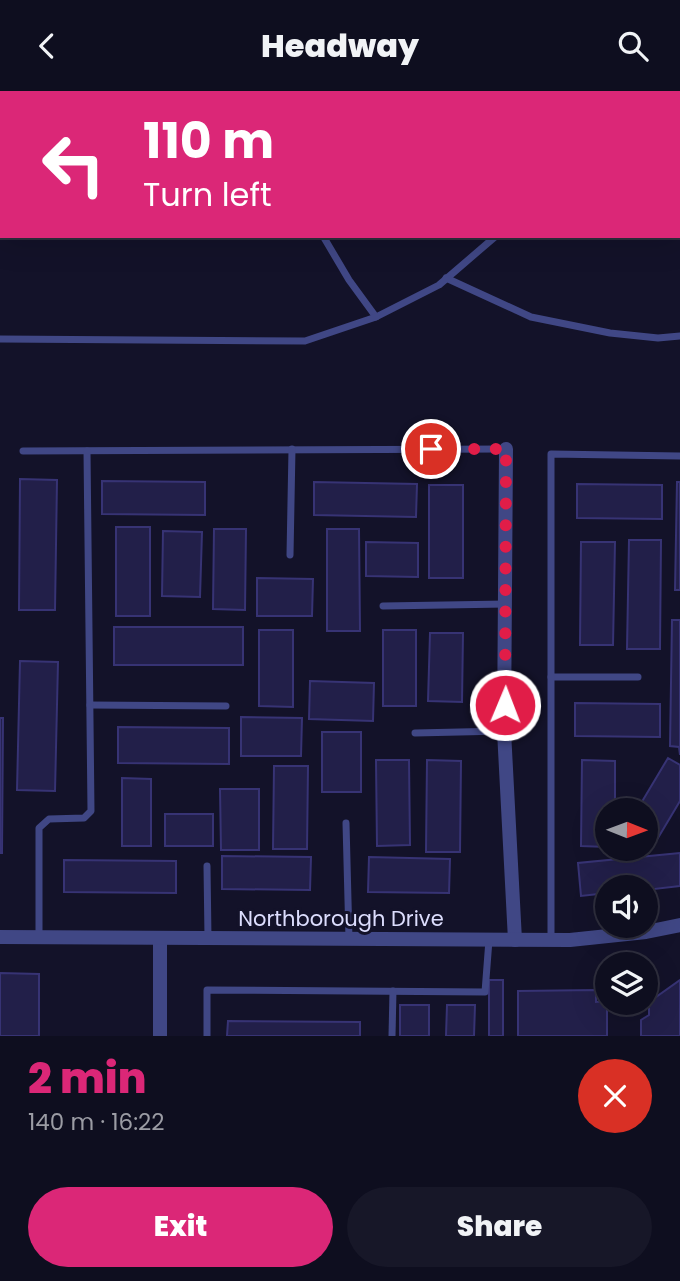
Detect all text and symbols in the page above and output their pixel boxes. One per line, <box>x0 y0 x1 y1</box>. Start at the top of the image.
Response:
text: Headway <box>261 23 419 68</box>
icon: back <box>28 27 66 65</box>
icon: search <box>614 27 652 65</box>
text: 110 m <box>143 107 274 175</box>
icon: left <box>28 119 119 210</box>
text: Turn left <box>143 172 272 217</box>
pin <box>401 419 461 479</box>
icon: arrive <box>412 430 450 468</box>
position arrow <box>468 668 542 742</box>
north arrow <box>595 798 658 861</box>
map controls <box>595 798 658 1015</box>
button: sound <box>595 875 658 938</box>
street label: Northborough Drive <box>238 904 444 933</box>
button: layers <box>595 952 658 1015</box>
text: 2 min <box>28 1049 146 1108</box>
button: close <box>578 1059 652 1133</box>
text: 140 m · 16:22 <box>28 1106 165 1138</box>
button: Exit <box>28 1187 333 1267</box>
button: Share <box>347 1187 652 1267</box>

